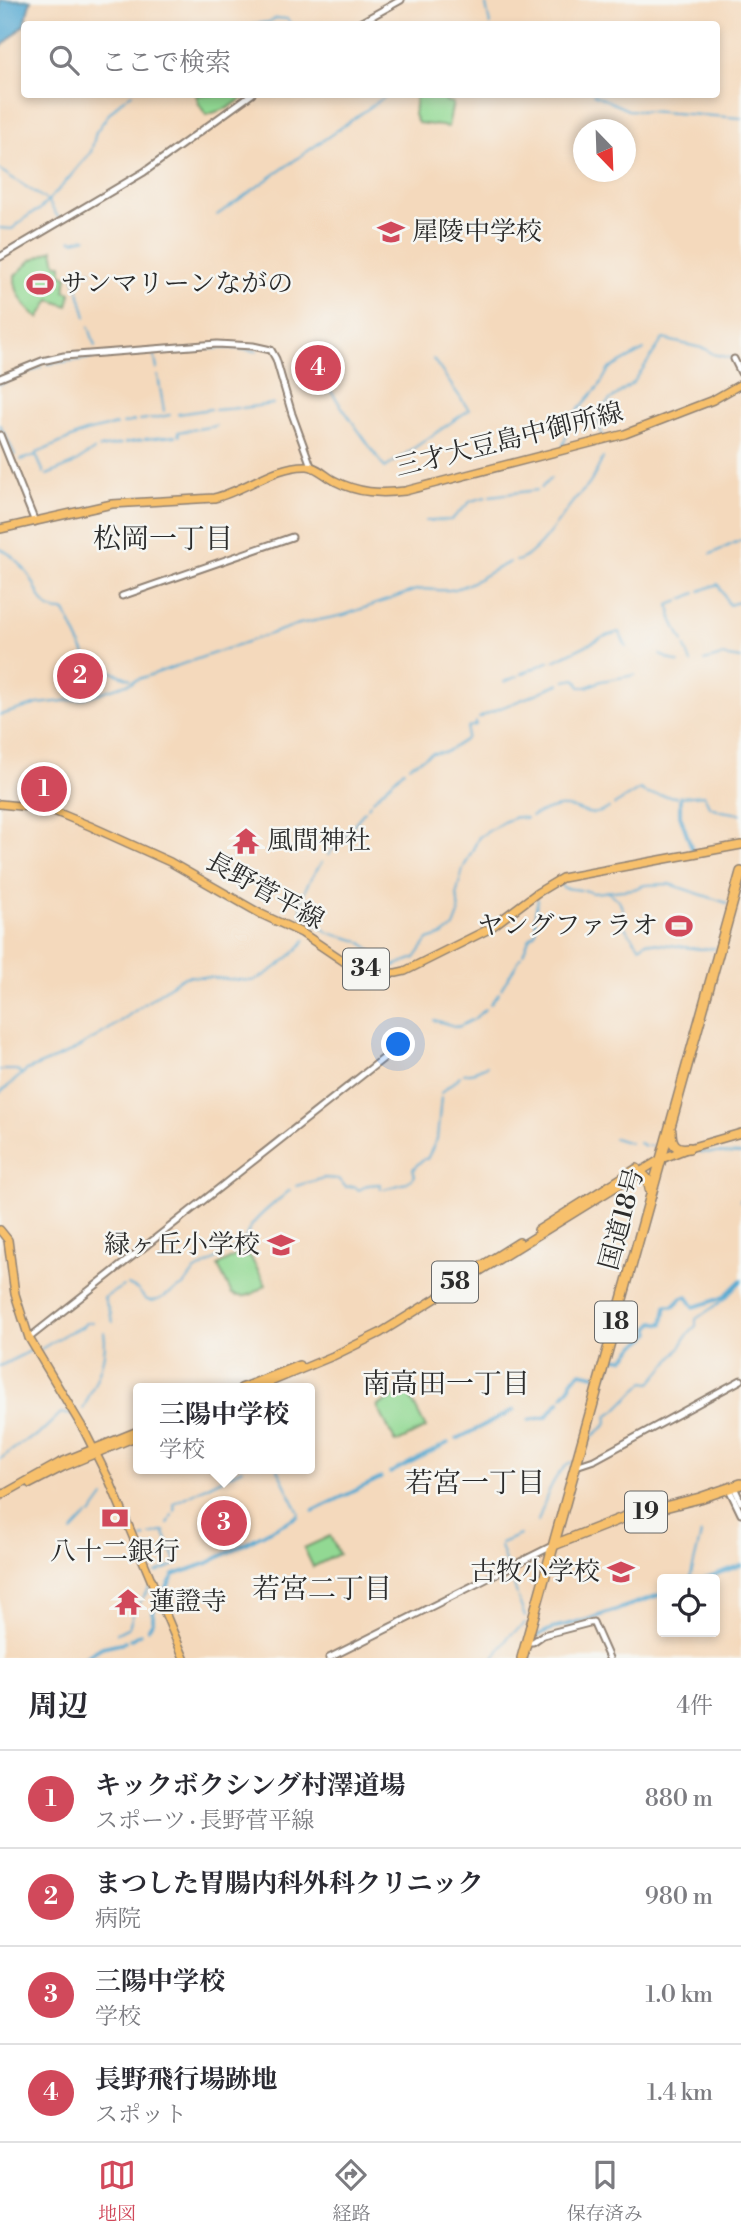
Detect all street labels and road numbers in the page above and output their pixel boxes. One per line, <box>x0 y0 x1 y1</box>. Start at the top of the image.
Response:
street label: 三才大豆島中御所線 <box>392 396 626 484</box>
street label: 長野菅平線 <box>200 845 330 937</box>
road number: 34 <box>343 948 389 989</box>
street label: 国道18号 <box>593 1164 651 1274</box>
road number: 58 <box>432 1262 478 1302</box>
road number: 18 <box>595 1302 637 1342</box>
road number: 19 <box>625 1492 667 1532</box>

